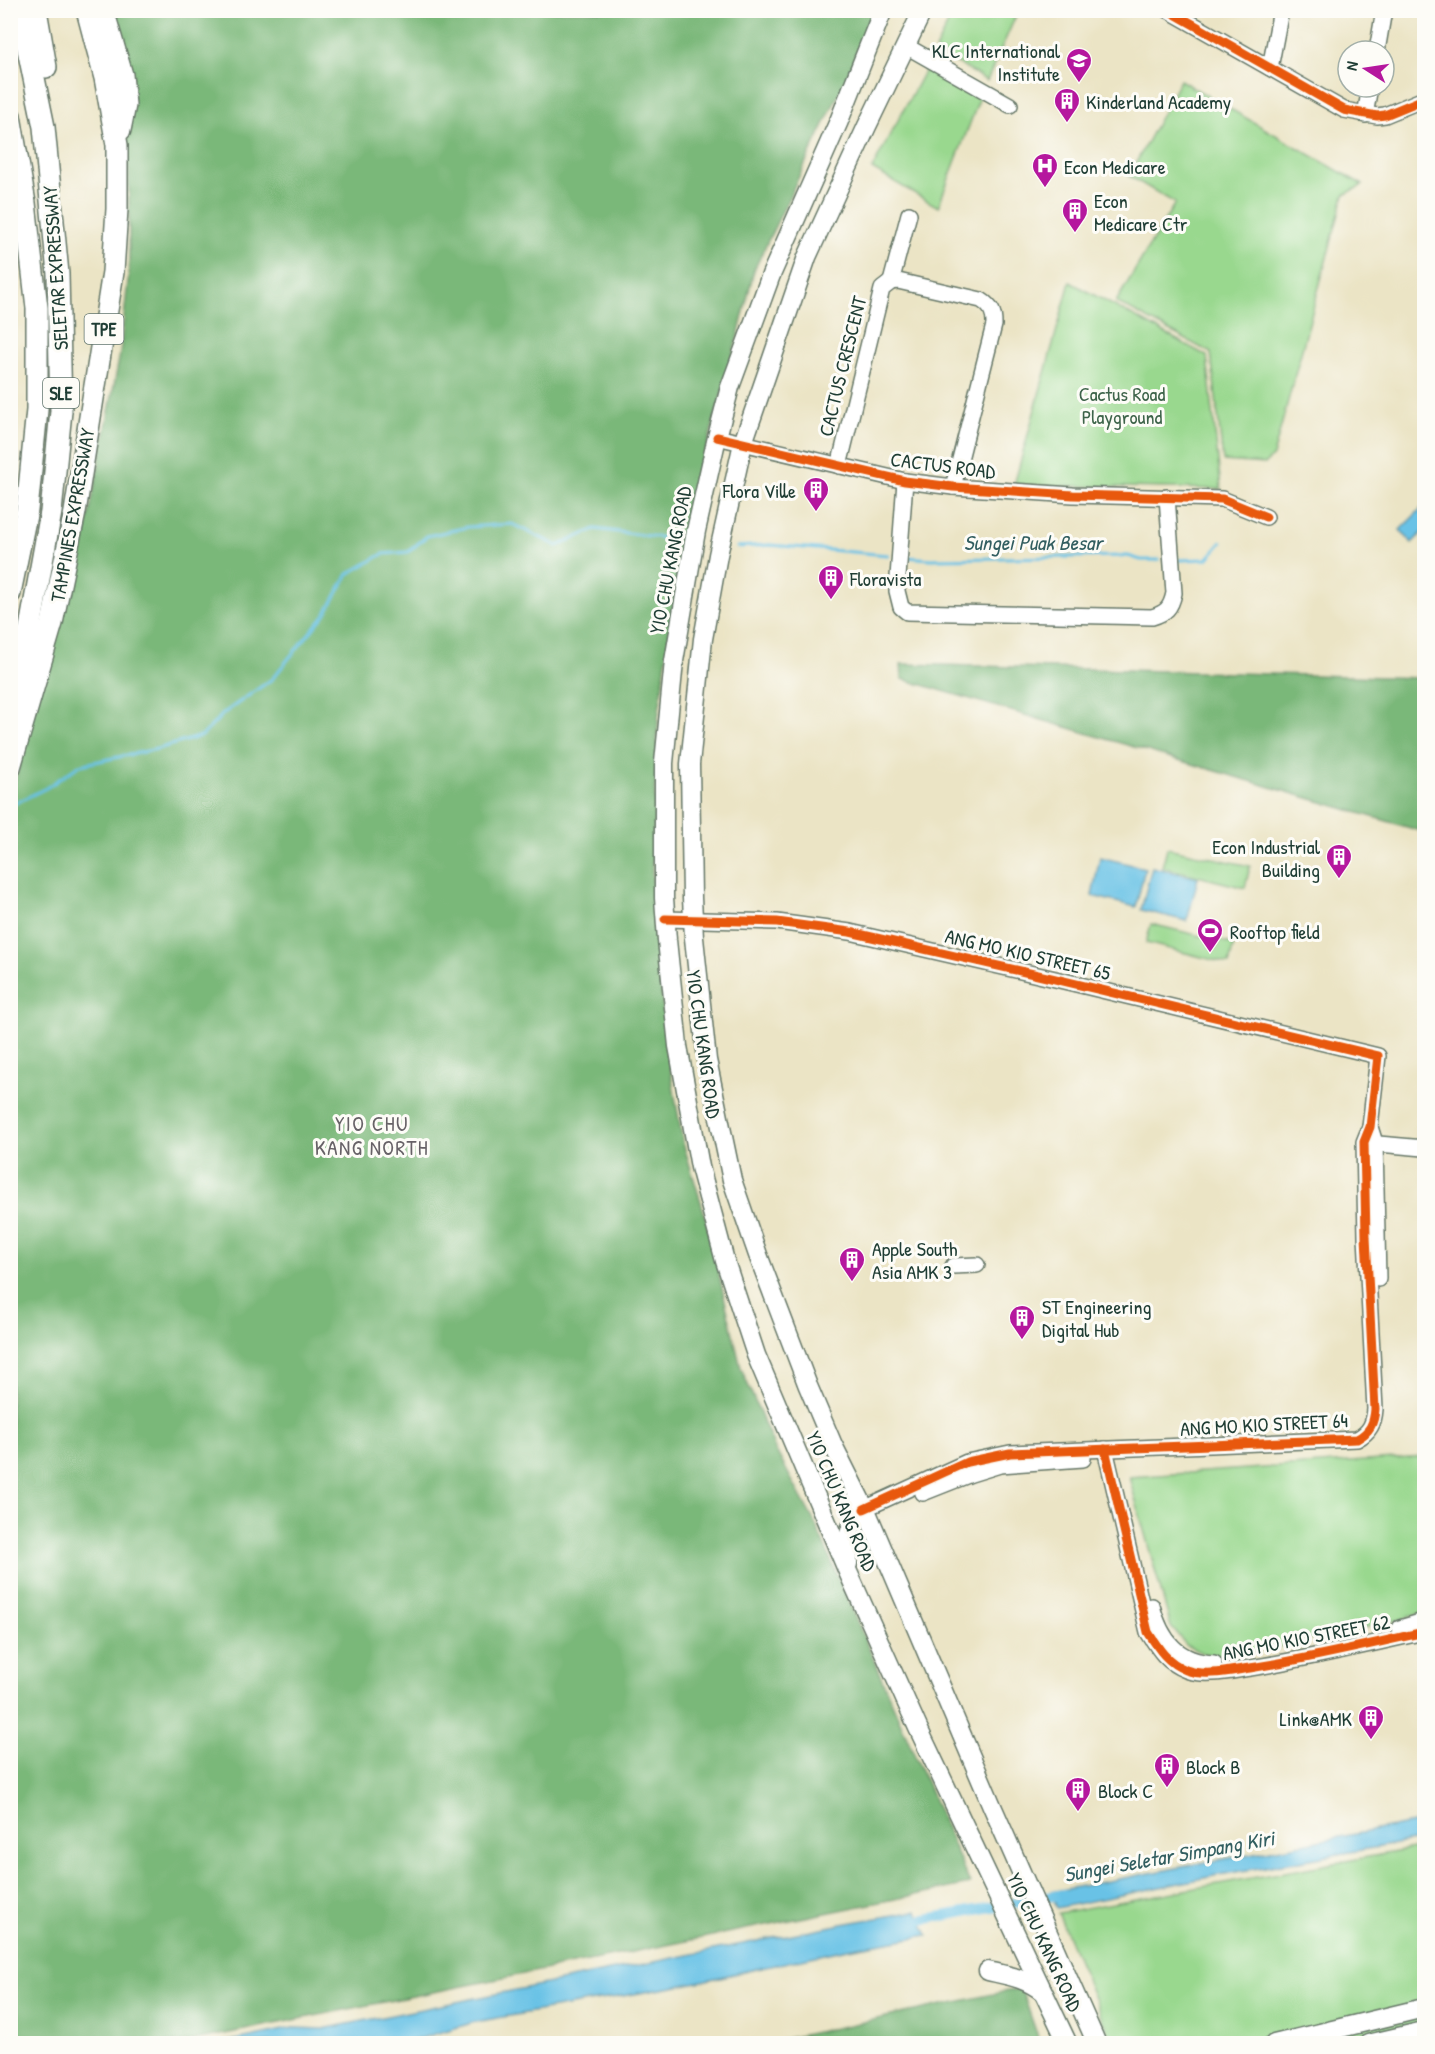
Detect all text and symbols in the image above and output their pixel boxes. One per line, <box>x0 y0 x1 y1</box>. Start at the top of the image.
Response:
place label: KLC International Institute <box>932 37 1061 87</box>
north arrow <box>1336 39 1396 99</box>
school or university icon: KLC International Institute <box>1064 46 1094 84</box>
text: N <box>1340 59 1363 72</box>
building icon: Kinderland Academy <box>1052 86 1082 124</box>
place label: Kinderland Academy <box>1086 88 1231 115</box>
hospital icon: Econ Medicare <box>1030 151 1060 189</box>
place label: Econ Medicare <box>1064 153 1166 180</box>
street label: SELETAR EXPRESSWAY <box>36 185 74 351</box>
place label: Econ Medicare Ctr <box>1094 187 1188 237</box>
building icon: Econ Medicare Ctr <box>1060 196 1090 234</box>
street label: CACTUS CRESCENT <box>812 292 873 439</box>
road number: TPE <box>84 314 124 344</box>
road number: SLE <box>43 378 79 408</box>
park label: Cactus Road Playground <box>1079 380 1165 430</box>
street label: TAMPINES EXPRESSWAY <box>43 426 101 604</box>
street label: CACTUS ROAD <box>889 445 997 485</box>
building icon: Flora Ville <box>801 475 831 513</box>
place label: Flora Ville <box>722 477 796 504</box>
street label: YIO CHU KANG ROAD <box>642 483 698 636</box>
water label: Sungei Puak Besar <box>964 528 1105 557</box>
building icon: Floravista <box>816 563 846 601</box>
place label: Floravista <box>849 565 921 592</box>
place label: Econ Industrial Building <box>1212 833 1321 883</box>
building icon: Econ Industrial Building <box>1324 842 1354 880</box>
sports icon: Rooftop field <box>1195 916 1225 954</box>
place label: Rooftop field <box>1230 918 1320 945</box>
street label: ANG MO KIO STREET 65 <box>943 922 1114 986</box>
street label: YIO CHU KANG ROAD <box>680 968 728 1120</box>
district label: YIO CHU KANG NORTH <box>315 1109 429 1162</box>
place label: Apple South Asia AMK 3 <box>872 1235 957 1285</box>
building icon: Apple South Asia AMK 3 <box>837 1245 867 1283</box>
place label: ST Engineering Digital Hub <box>1042 1293 1152 1343</box>
building icon: ST Engineering Digital Hub <box>1007 1303 1037 1341</box>
street label: ANG MO KIO STREET 64 <box>1179 1406 1349 1442</box>
street label: YIO CHU KANG ROAD <box>800 1427 884 1576</box>
street label: ANG MO KIO STREET 62 <box>1220 1607 1392 1666</box>
building icon: Link@AMK <box>1356 1703 1386 1741</box>
place label: Link@AMK <box>1280 1705 1353 1732</box>
building icon: Block B <box>1152 1751 1182 1789</box>
place label: Block B <box>1186 1753 1240 1780</box>
building icon: Block C <box>1063 1775 1093 1813</box>
place label: Block C <box>1098 1777 1153 1804</box>
water label: Sungei Seletar Simpang Kiri <box>1062 1823 1279 1889</box>
street label: YIO CHU KANG ROAD <box>1001 1868 1089 2016</box>

